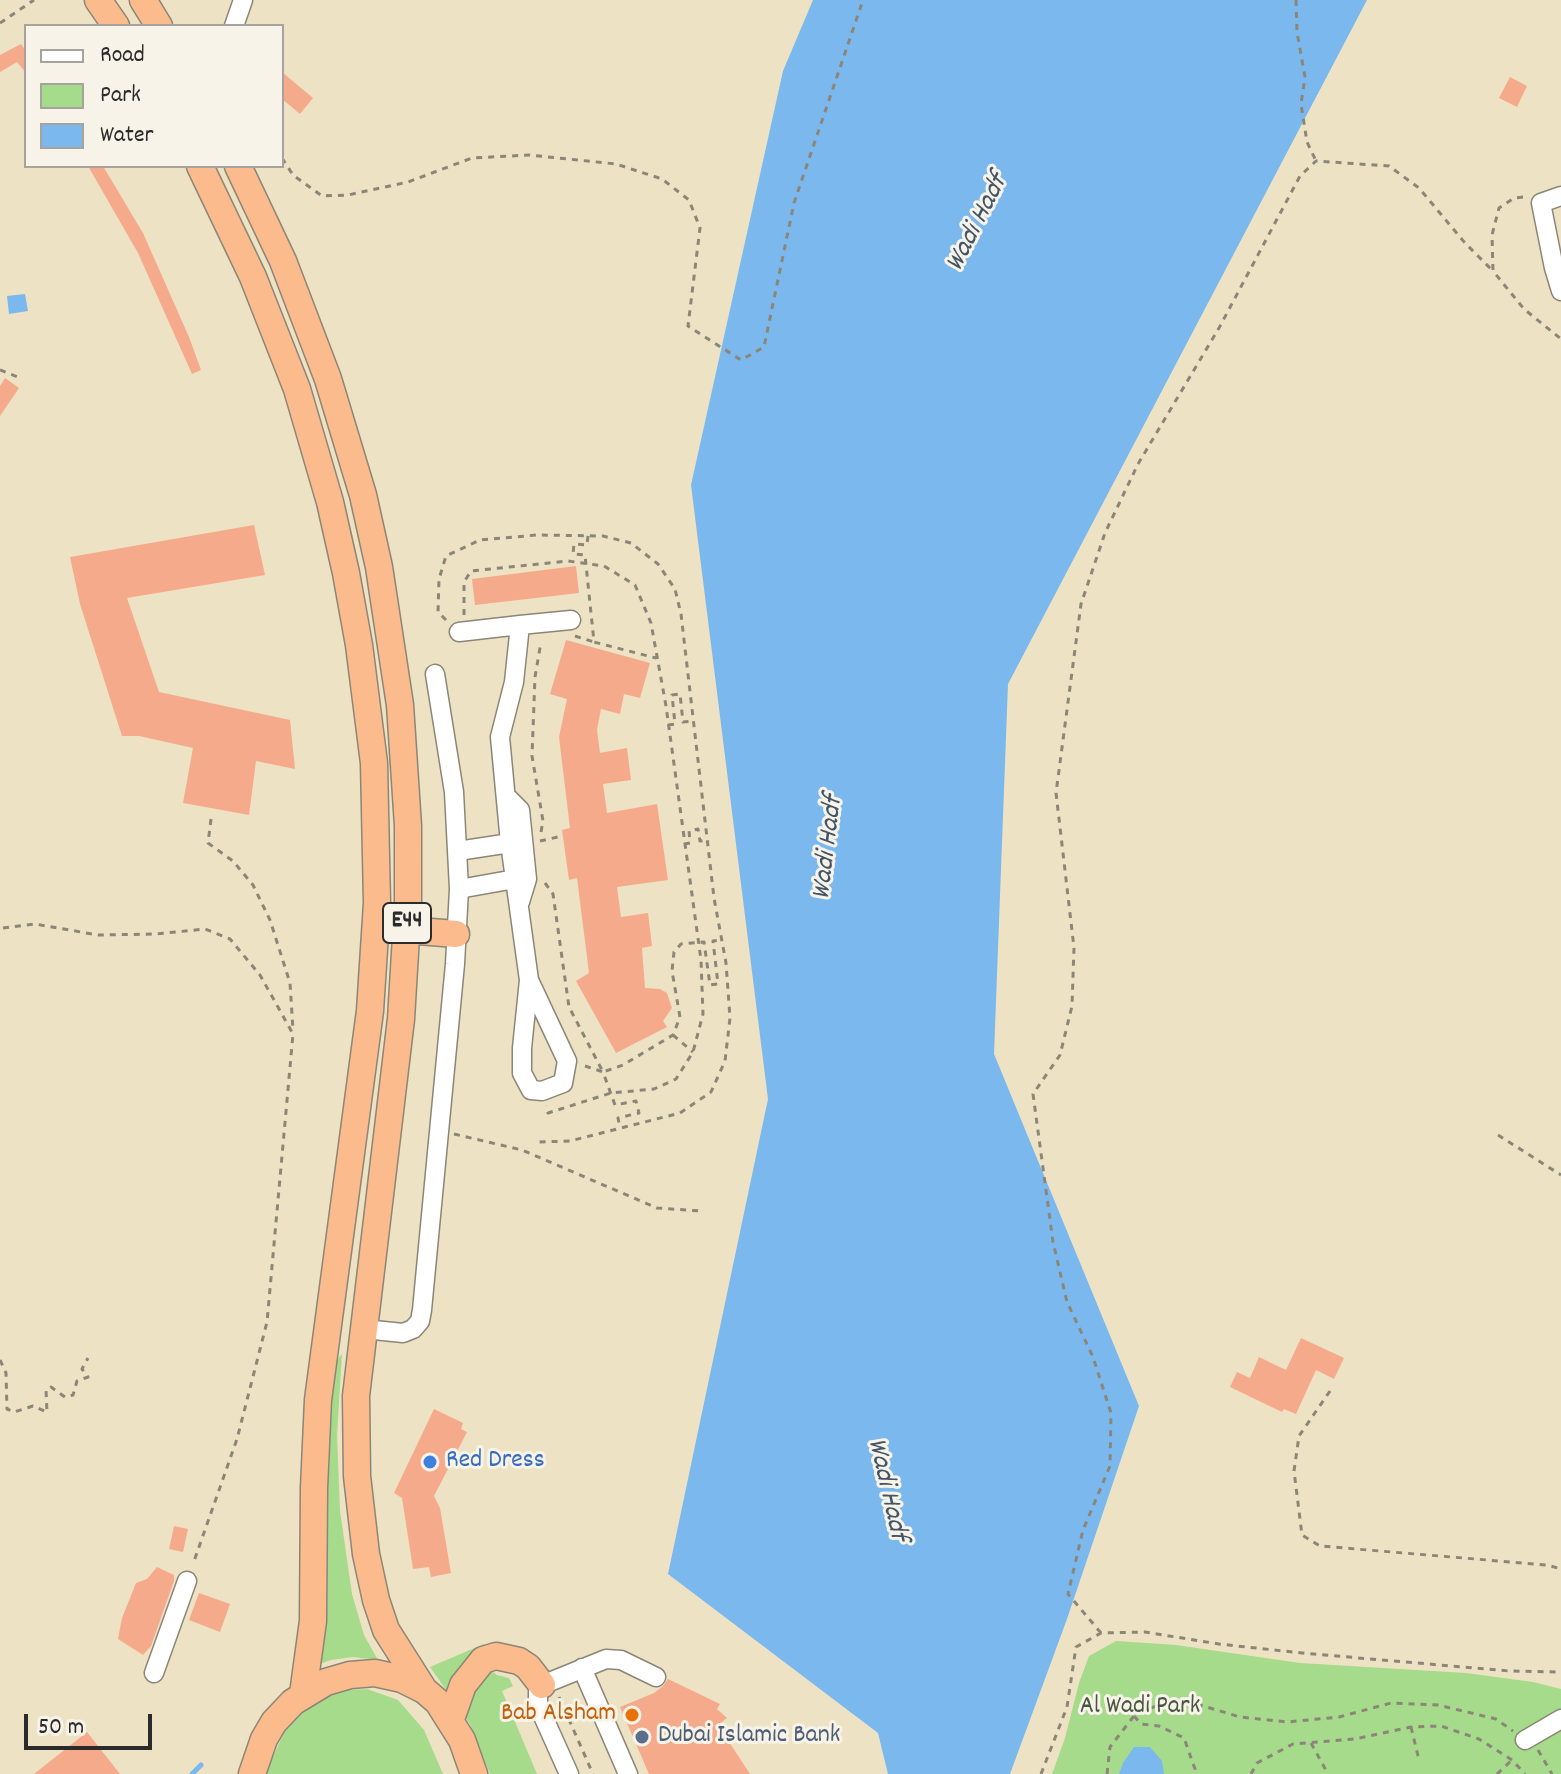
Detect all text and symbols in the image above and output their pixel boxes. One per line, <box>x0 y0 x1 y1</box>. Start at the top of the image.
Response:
legend <box>24 24 284 168</box>
text: Road <box>100 39 145 73</box>
text: Park <box>100 79 141 113</box>
text: Water <box>100 119 153 153</box>
water label: Wadi Hadf <box>940 170 1018 278</box>
water label: Wadi Hadf <box>807 794 853 902</box>
road number: E44 <box>383 903 431 943</box>
water label: Wadi Hadf <box>857 1435 913 1545</box>
place label: Red Dress <box>446 1446 545 1478</box>
marker: Red Dress <box>421 1453 439 1471</box>
park label: Al Wadi Park <box>1080 1692 1200 1724</box>
scale bar <box>28 1698 156 1748</box>
place label: Bab Alsham <box>501 1699 616 1731</box>
marker: Bab Alsham <box>623 1706 641 1724</box>
text: 50 m <box>38 1711 84 1745</box>
place label: Dubai Islamic Bank <box>658 1721 840 1753</box>
marker: Dubai Islamic Bank <box>633 1728 651 1746</box>

